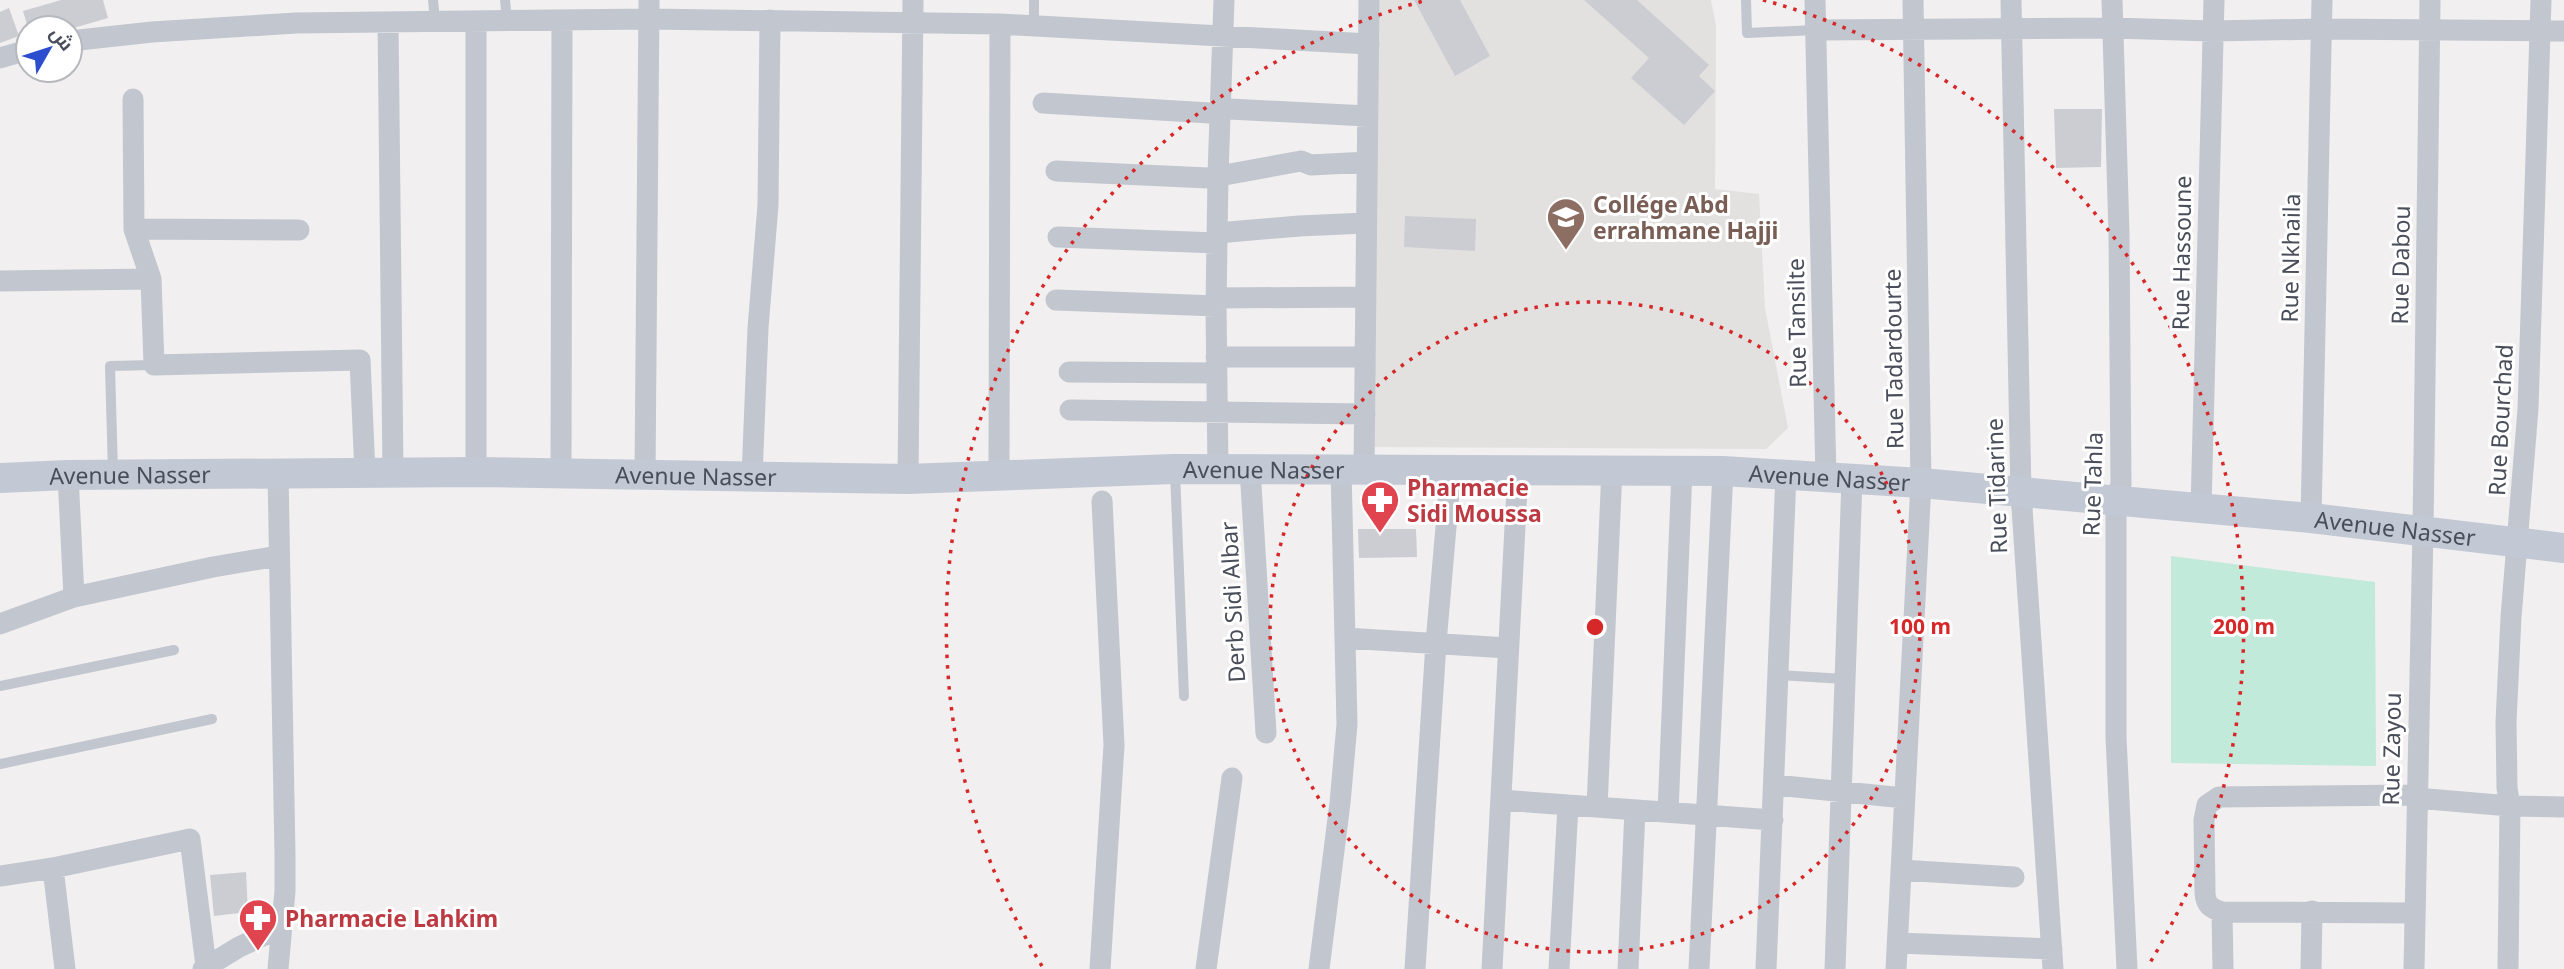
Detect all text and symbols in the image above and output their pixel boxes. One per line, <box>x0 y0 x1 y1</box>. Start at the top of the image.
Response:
north arrow <box>14 14 84 84</box>
text: ش <box>44 21 80 56</box>
street label: Rue Hassoune <box>2164 175 2198 331</box>
place label: Collége Abd errahmane Hajji <box>1593 188 1778 246</box>
street label: Rue Nkhaila <box>2273 193 2307 323</box>
school or university icon: Collége Abd errahmane Hajji <box>1545 196 1587 251</box>
street label: Rue Dabou <box>2383 205 2417 325</box>
street label: Rue Tansilte <box>1779 258 1813 388</box>
street label: Rue Tadardourte <box>1875 269 1911 449</box>
street label: Rue Bourchad <box>2480 343 2520 497</box>
street label: Rue Tidarine <box>1978 418 2014 554</box>
street label: Rue Tahla <box>2074 431 2110 537</box>
street label: Avenue Nasser <box>1183 453 1345 486</box>
street label: Avenue Nasser <box>1748 457 1912 498</box>
street label: Avenue Nasser <box>48 458 211 492</box>
street label: Avenue Nasser <box>615 458 778 493</box>
place label: Pharmacie Sidi Moussa <box>1407 471 1542 529</box>
pharmacy icon: Pharmacie Sidi Moussa <box>1359 479 1401 534</box>
street label: Avenue Nasser <box>2313 503 2478 553</box>
street label: Derb Sidi Albar <box>1212 520 1252 683</box>
text: 100 m <box>1889 612 1951 640</box>
text: 200 m <box>2213 612 2275 640</box>
centre of rings <box>1583 615 1607 639</box>
street label: Rue Zayou <box>2374 692 2408 806</box>
pharmacy icon: Pharmacie Lahkim <box>237 897 279 952</box>
place label: Pharmacie Lahkim <box>285 902 498 934</box>

